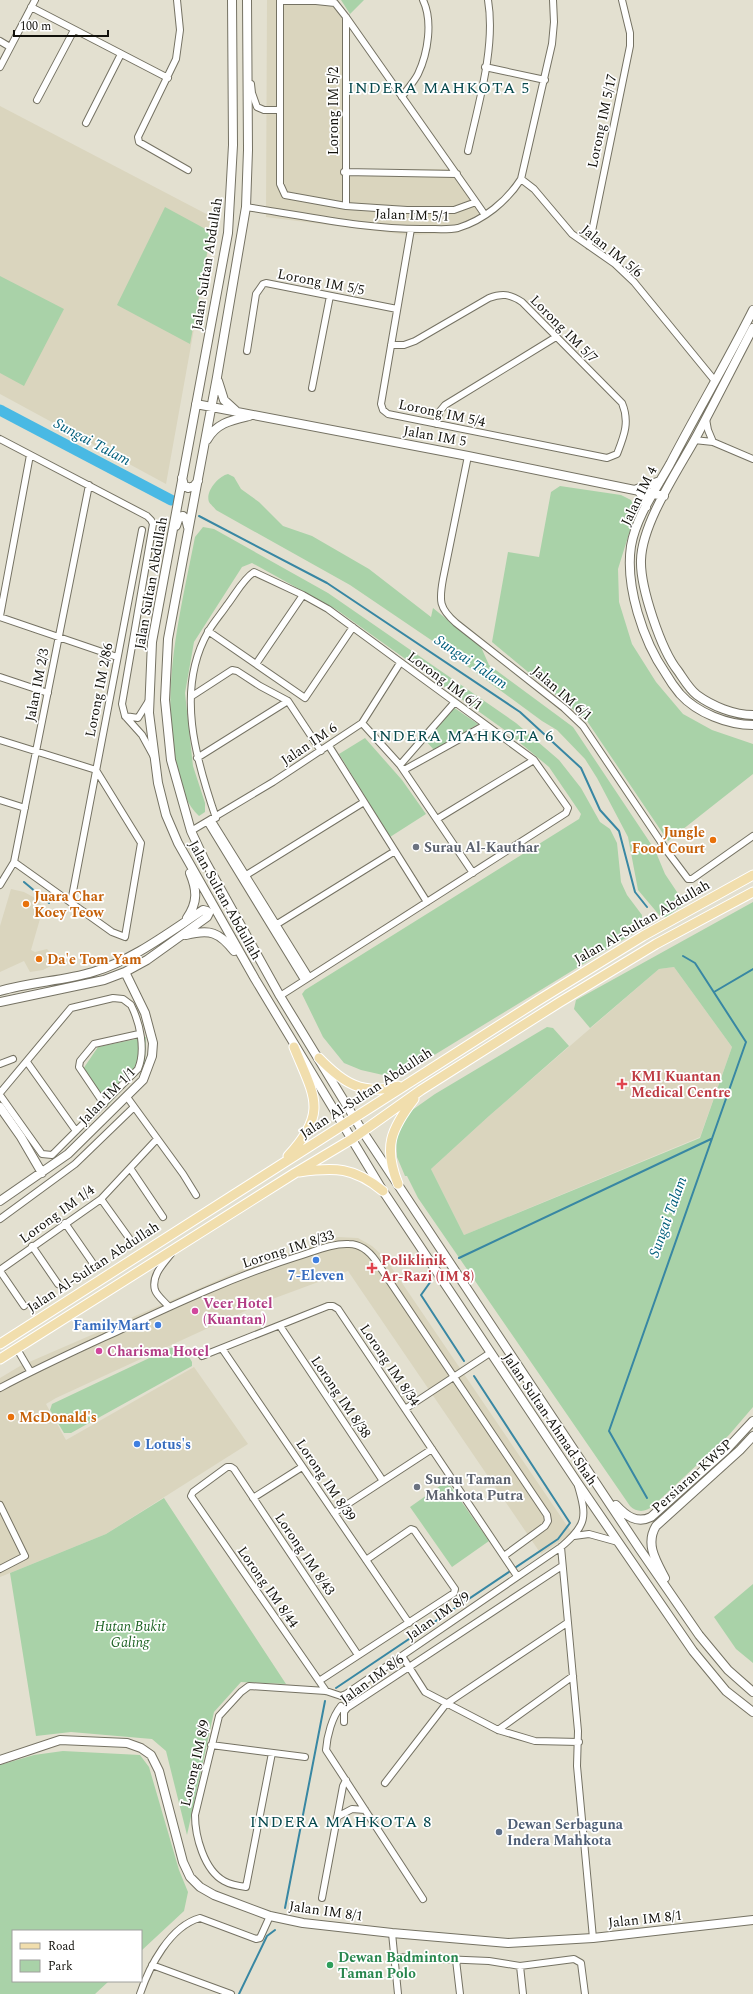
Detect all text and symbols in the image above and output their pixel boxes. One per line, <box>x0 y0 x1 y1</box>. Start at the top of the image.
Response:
scale bar <box>14 12 108 38</box>
text: 100 m <box>20 17 51 36</box>
street label: Lorong IM 5/2 <box>323 67 344 155</box>
street label: Lorong IM 5/17 <box>582 72 622 170</box>
district label: INDERA MAHKOTA 5 <box>348 76 530 100</box>
street label: Jalan Sultan Abdullah <box>186 196 228 332</box>
street label: Jalan IM 5/1 <box>374 203 450 227</box>
street label: Jalan IM 5/6 <box>577 219 647 283</box>
street label: Lorong IM 5/5 <box>275 263 367 301</box>
street label: Lorong IM 5/7 <box>525 290 603 368</box>
street label: Lorong IM 5/4 <box>396 394 488 432</box>
water label: Sungai Talam <box>49 412 135 472</box>
street label: Jalan IM 5 <box>402 420 468 452</box>
street label: Jalan IM 4 <box>616 463 662 529</box>
street label: Jalan Sultan Abdullah <box>129 515 173 651</box>
water label: Sungai Talam <box>430 629 513 695</box>
street label: Lorong IM 2/86 <box>80 641 118 739</box>
street label: Lorong IM 6/1 <box>403 646 487 716</box>
street label: Jalan IM 2/3 <box>20 647 54 723</box>
street label: Jalan IM 6/1 <box>527 661 597 725</box>
street label: Jalan IM 6 <box>277 717 341 771</box>
district label: INDERA MAHKOTA 6 <box>372 724 554 748</box>
place label: Jungle Food Court <box>632 822 706 859</box>
marker: Jungle Food Court <box>708 835 718 845</box>
street label: Jalan Sultan Abdullah <box>183 836 267 964</box>
place label: Surau Al-Kauthar <box>424 837 539 858</box>
marker: Surau Al-Kauthar <box>411 842 421 852</box>
street label: Jalan Al-Sultan Abdullah <box>570 874 714 970</box>
place label: Juara Char Koey Teow <box>34 886 104 923</box>
marker: Juara Char Koey Teow <box>21 899 31 909</box>
place label: Da'e Tom Yam <box>47 949 142 970</box>
marker: Da'e Tom Yam <box>34 954 44 964</box>
street label: Jalan Al-Sultan Abdullah <box>296 1042 436 1144</box>
street label: Jalan IM 1/1 <box>74 1062 140 1130</box>
place label: KMI Kuantan Medical Centre <box>631 1066 731 1103</box>
marker: KMI Kuantan Medical Centre <box>616 1078 628 1090</box>
water label: Sungai Talam <box>643 1173 693 1261</box>
street label: Lorong IM 1/4 <box>15 1179 99 1249</box>
street label: Jalan Al-Sultan Abdullah <box>23 1216 163 1318</box>
street label: Lorong IM 8/33 <box>239 1224 337 1274</box>
place label: Poliklinik Ar-Razi (IM 8) <box>381 1250 474 1287</box>
marker: 7-Eleven <box>311 1255 321 1265</box>
marker: Poliklinik Ar-Razi (IM 8) <box>366 1262 378 1274</box>
place label: 7-Eleven <box>288 1265 345 1286</box>
place label: Veer Hotel (Kuantan) <box>203 1293 273 1330</box>
marker: Veer Hotel (Kuantan) <box>190 1306 200 1316</box>
place label: FamilyMart <box>73 1315 151 1336</box>
street label: Lorong IM 8/34 <box>355 1319 425 1411</box>
marker: FamilyMart <box>153 1320 163 1330</box>
place label: Charisma Hotel <box>107 1341 209 1362</box>
marker: Charisma Hotel <box>94 1346 104 1356</box>
street label: Jalan Sultan Ahmad Shah <box>498 1348 602 1490</box>
street label: Lorong IM 8/38 <box>306 1351 376 1443</box>
place label: McDonald's <box>19 1407 97 1428</box>
marker: McDonald's <box>6 1412 16 1422</box>
place label: Lotus's <box>145 1434 191 1455</box>
street label: Lorong IM 8/39 <box>291 1434 361 1526</box>
street label: Persiaran KWSP <box>647 1434 737 1518</box>
marker: Lotus's <box>132 1439 142 1449</box>
place label: Surau Taman Mahkota Putra <box>425 1469 524 1506</box>
marker: Surau Taman Mahkota Putra <box>412 1482 422 1492</box>
street label: Lorong IM 8/43 <box>270 1508 340 1600</box>
street label: Lorong IM 8/44 <box>232 1542 304 1632</box>
street label: Jalan IM 8/9 <box>402 1586 474 1646</box>
park label: Hutan Bukit Galing <box>94 1616 166 1653</box>
street label: Jalan IM 8/6 <box>336 1649 408 1709</box>
street label: Lorong IM 8/9 <box>175 1717 215 1809</box>
district label: INDERA MAHKOTA 8 <box>250 1810 432 1834</box>
place label: Dewan Serbaguna Indera Mahkota <box>507 1814 624 1851</box>
marker: Dewan Serbaguna Indera Mahkota <box>494 1827 504 1837</box>
street label: Jalan IM 8/1 <box>288 1895 364 1927</box>
street label: Jalan IM 8/1 <box>607 1905 683 1933</box>
legend <box>12 1930 142 1982</box>
text: Road <box>48 1937 75 1956</box>
place label: Dewan Badminton Taman Polo <box>338 1947 459 1984</box>
text: Park <box>48 1957 73 1976</box>
marker: Dewan Badminton Taman Polo <box>325 1960 335 1970</box>

